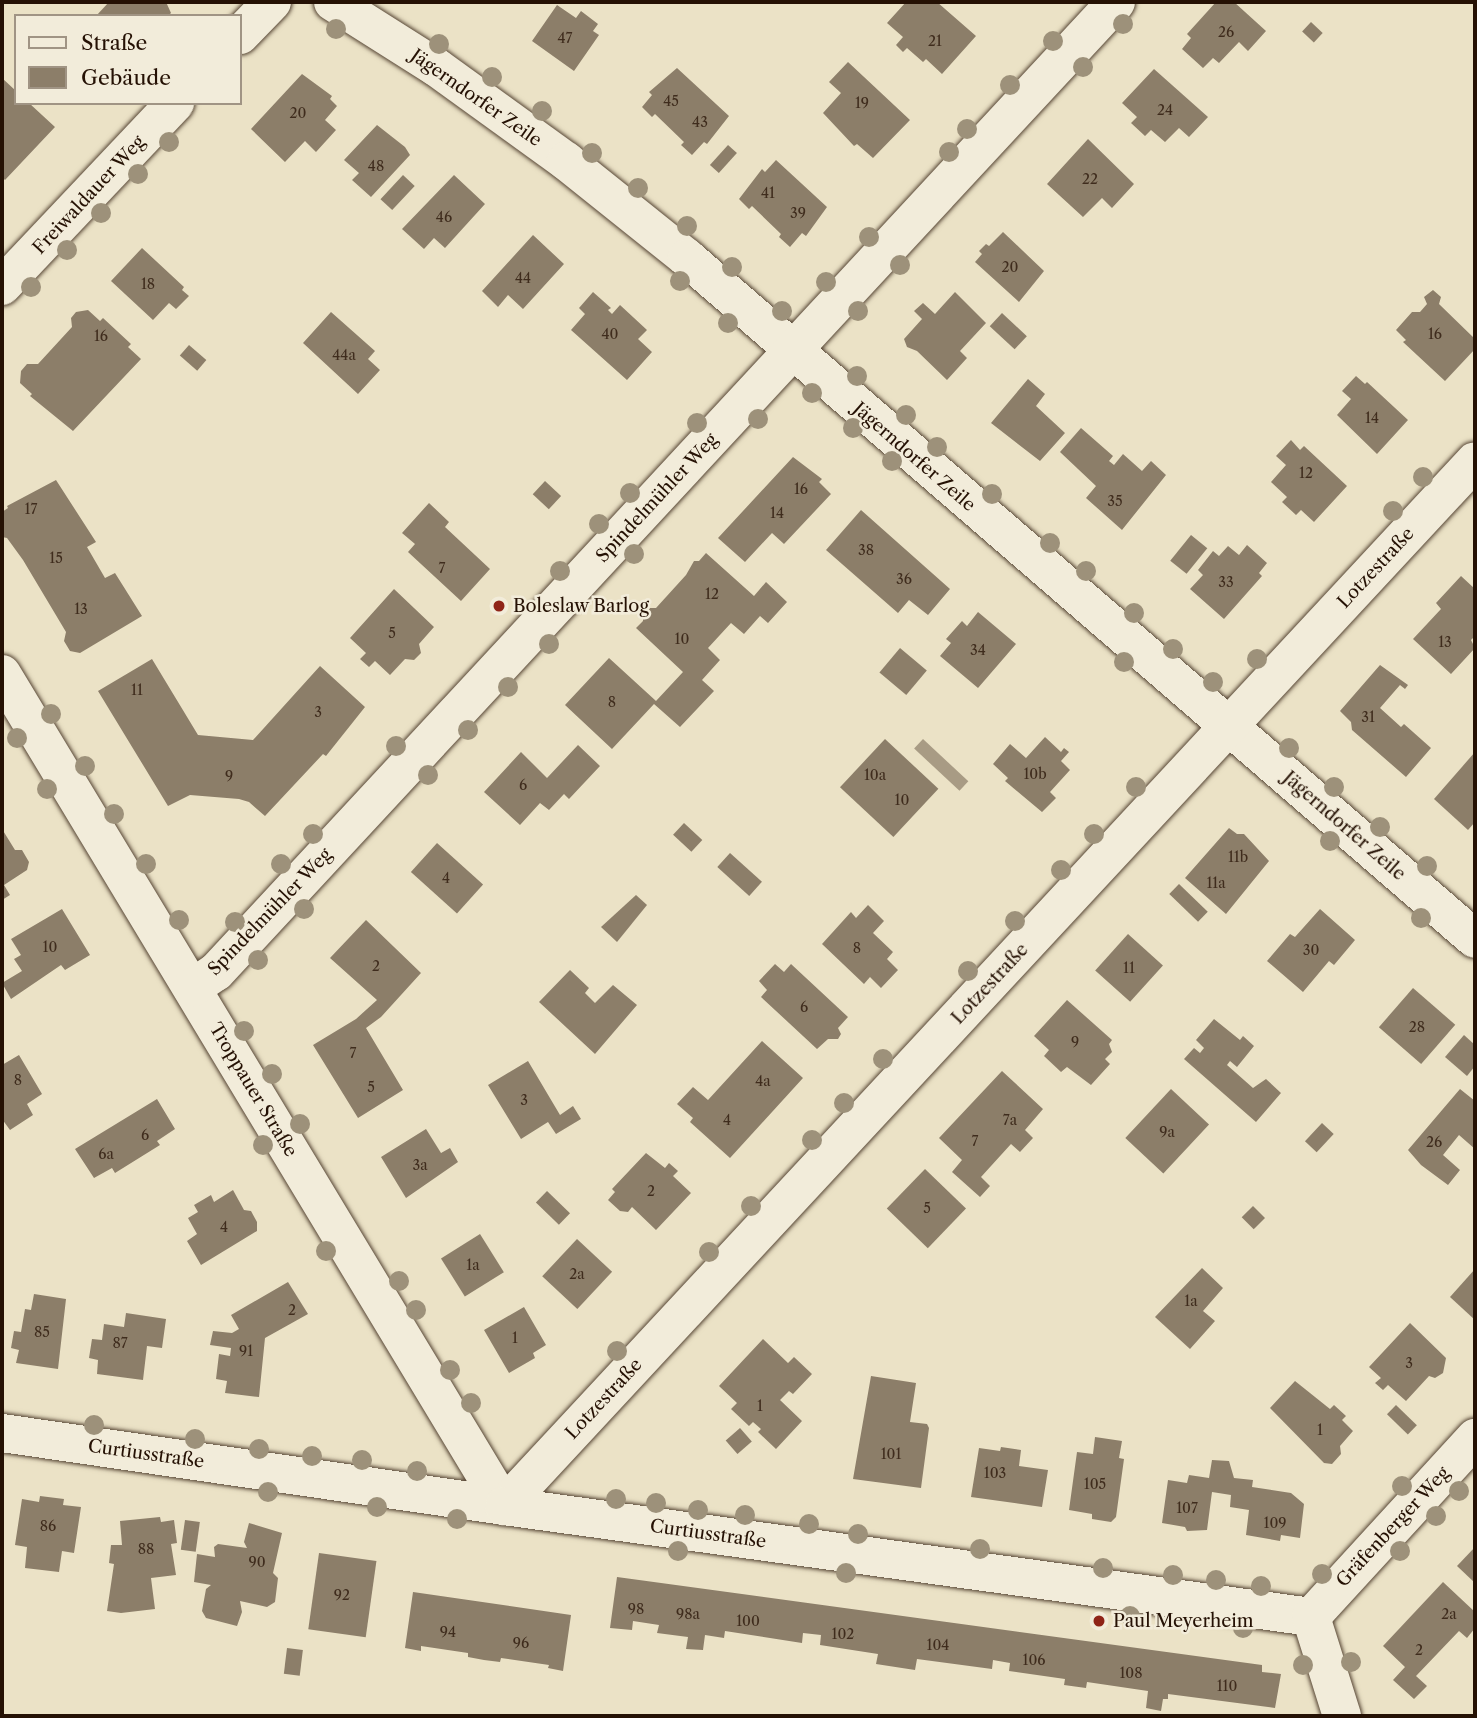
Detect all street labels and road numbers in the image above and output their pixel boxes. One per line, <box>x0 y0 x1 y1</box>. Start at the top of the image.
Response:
street label: Jägerndorfer Zeile <box>406 45 546 151</box>
street label: Freiwaldauer Weg <box>28 131 150 259</box>
street label: Jägerndorfer Zeile <box>848 398 980 516</box>
street label: Spindelmühler Weg <box>591 429 723 567</box>
street label: Lotzestraße <box>1333 523 1419 613</box>
street label: Jägerndorfer Zeile <box>1278 767 1410 885</box>
street label: Spindelmühler Weg <box>203 844 337 980</box>
street label: Lotzestraße <box>947 939 1033 1029</box>
street label: Troppauer Straße <box>204 1019 302 1161</box>
street label: Lotzestraße <box>561 1354 647 1444</box>
street label: Curtiusstraße <box>87 1435 205 1473</box>
street label: Gräfenberger Weg <box>1332 1462 1454 1592</box>
street label: Curtiusstraße <box>649 1515 767 1553</box>

